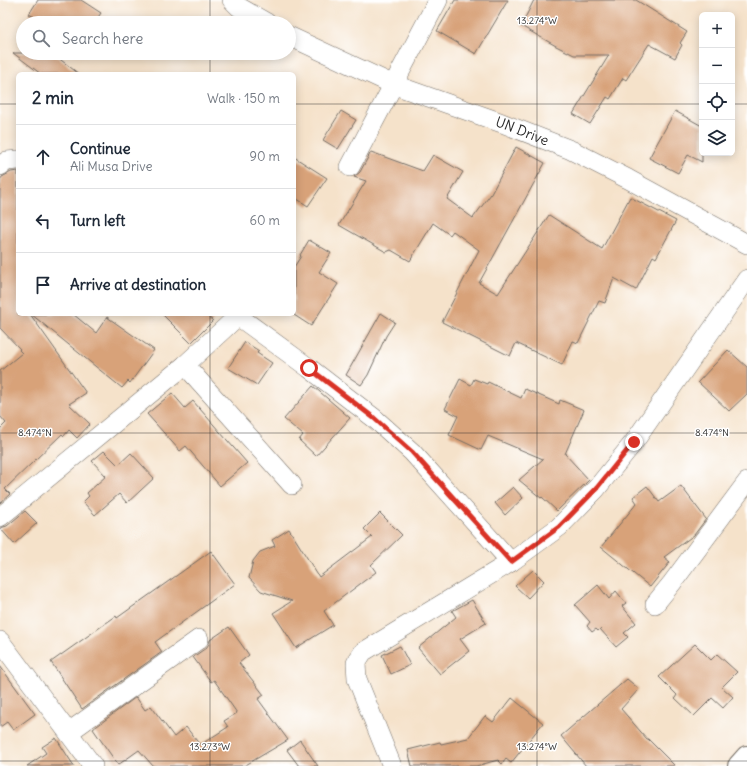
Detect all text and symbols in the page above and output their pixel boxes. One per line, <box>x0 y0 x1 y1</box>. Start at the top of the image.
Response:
map controls <box>699 12 735 156</box>
button: + <box>699 12 735 48</box>
text: 13.274°W <box>517 14 557 27</box>
search box <box>16 16 296 60</box>
icon: search <box>30 27 52 49</box>
text: Search here <box>62 29 143 48</box>
button: − <box>699 48 735 84</box>
button: locate <box>699 84 735 120</box>
text: 2 min <box>32 87 74 109</box>
text: Walk · 150 m <box>207 90 280 107</box>
street label: UN Drive <box>493 112 551 149</box>
button: layers <box>699 120 735 156</box>
text: Continue <box>70 139 131 158</box>
icon: ahead <box>32 146 54 168</box>
text: 90 m <box>249 148 280 165</box>
text: Ali Musa Drive <box>70 158 153 175</box>
icon: left <box>32 210 54 232</box>
text: Turn left <box>70 211 125 230</box>
text: 60 m <box>249 212 280 229</box>
icon: arrive <box>32 274 54 296</box>
text: Arrive at destination <box>70 275 206 294</box>
route start <box>300 359 318 377</box>
text: 8.474°N <box>18 426 52 439</box>
text: 8.474°N <box>695 426 729 439</box>
route end <box>625 433 643 451</box>
text: 13.273°W <box>190 740 230 753</box>
text: 13.274°W <box>517 740 557 753</box>

